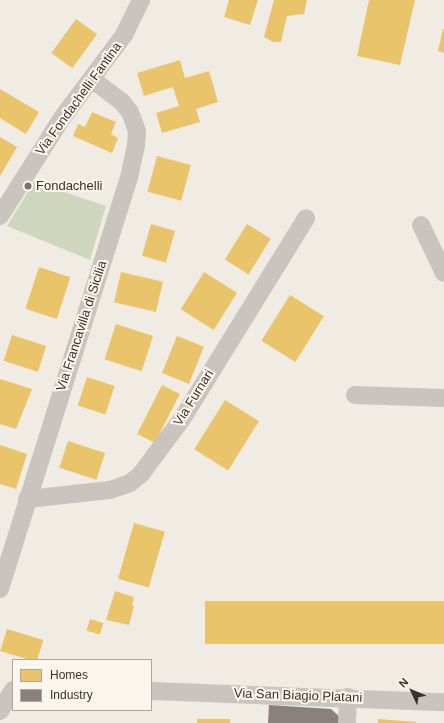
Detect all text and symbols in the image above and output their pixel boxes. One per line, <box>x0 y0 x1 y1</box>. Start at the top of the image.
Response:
street label: Via Fondachelli Fantina <box>33 40 125 158</box>
place label: Fondachelli <box>36 178 102 194</box>
marker: Fondachelli <box>23 181 33 191</box>
street label: Via Francavilla di Sicilia <box>54 259 110 393</box>
street label: Via Furnari <box>171 367 217 429</box>
legend <box>12 659 152 711</box>
text: Homes <box>50 668 88 682</box>
north arrow <box>392 671 432 711</box>
text: N <box>396 676 410 690</box>
street label: Via San Biagio Platani <box>234 686 362 706</box>
text: Industry <box>50 688 93 702</box>

